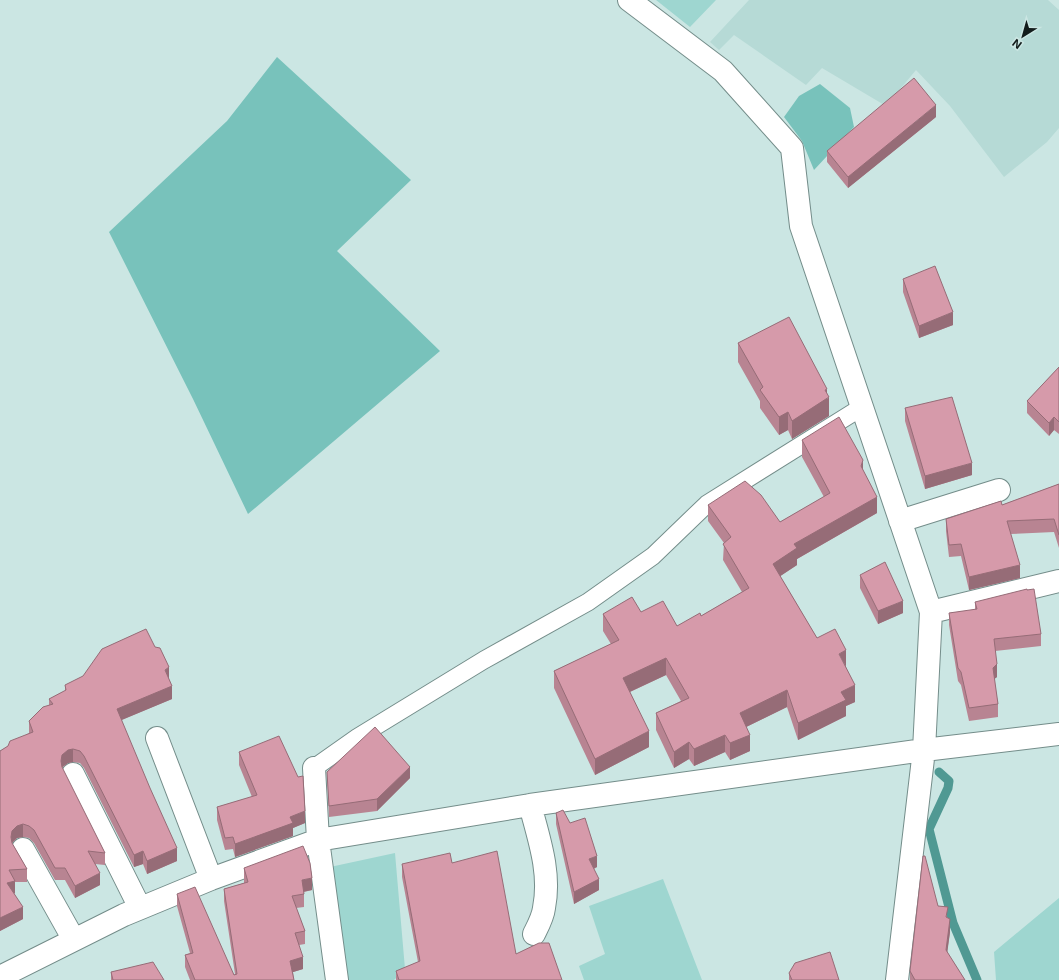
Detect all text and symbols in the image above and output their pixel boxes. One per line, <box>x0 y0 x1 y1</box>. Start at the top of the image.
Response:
north arrow <box>1003 16 1043 56</box>
text: N <box>1009 36 1025 52</box>

